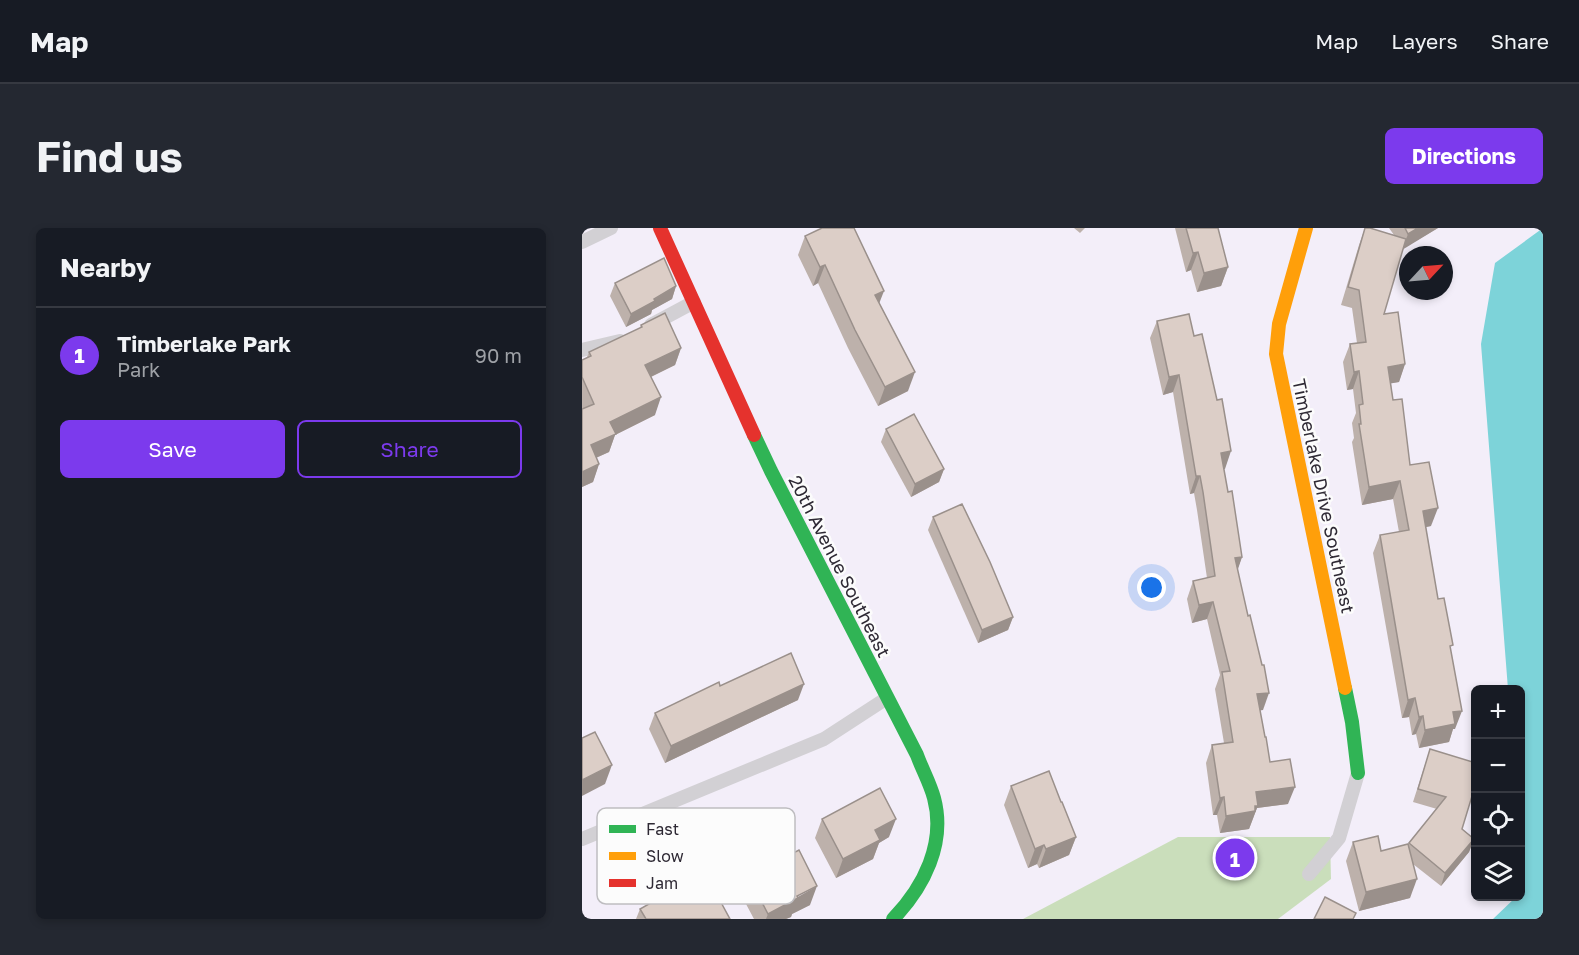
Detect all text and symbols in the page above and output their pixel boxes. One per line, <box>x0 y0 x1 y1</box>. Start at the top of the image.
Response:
text: Map <box>30 25 88 58</box>
text: Map <box>1315 28 1358 54</box>
text: Layers <box>1391 28 1458 54</box>
text: Share <box>1491 28 1549 54</box>
button: Directions <box>1385 128 1543 184</box>
text: Find us <box>36 131 183 181</box>
north arrow <box>1399 246 1453 300</box>
text: Nearby <box>60 252 151 283</box>
text: Timberlake Park <box>117 330 291 357</box>
text: 1 <box>74 343 85 367</box>
text: 90 m <box>475 343 522 367</box>
text: Park <box>117 357 160 381</box>
street label: Timberlake Drive Southeast <box>1288 377 1360 615</box>
button: Save <box>60 420 285 478</box>
button: Share <box>297 420 522 478</box>
street label: 20th Avenue Southeast <box>785 471 895 661</box>
your location <box>1137 573 1166 602</box>
map controls <box>1471 685 1525 901</box>
button: + <box>1471 685 1525 739</box>
button: − <box>1471 739 1525 793</box>
button: locate <box>1471 793 1525 847</box>
legend <box>597 808 795 904</box>
text: Fast <box>646 819 679 839</box>
pin: 1 <box>1216 836 1254 880</box>
text: Slow <box>646 846 684 866</box>
button: layers <box>1471 847 1525 901</box>
text: Jam <box>646 873 678 893</box>

